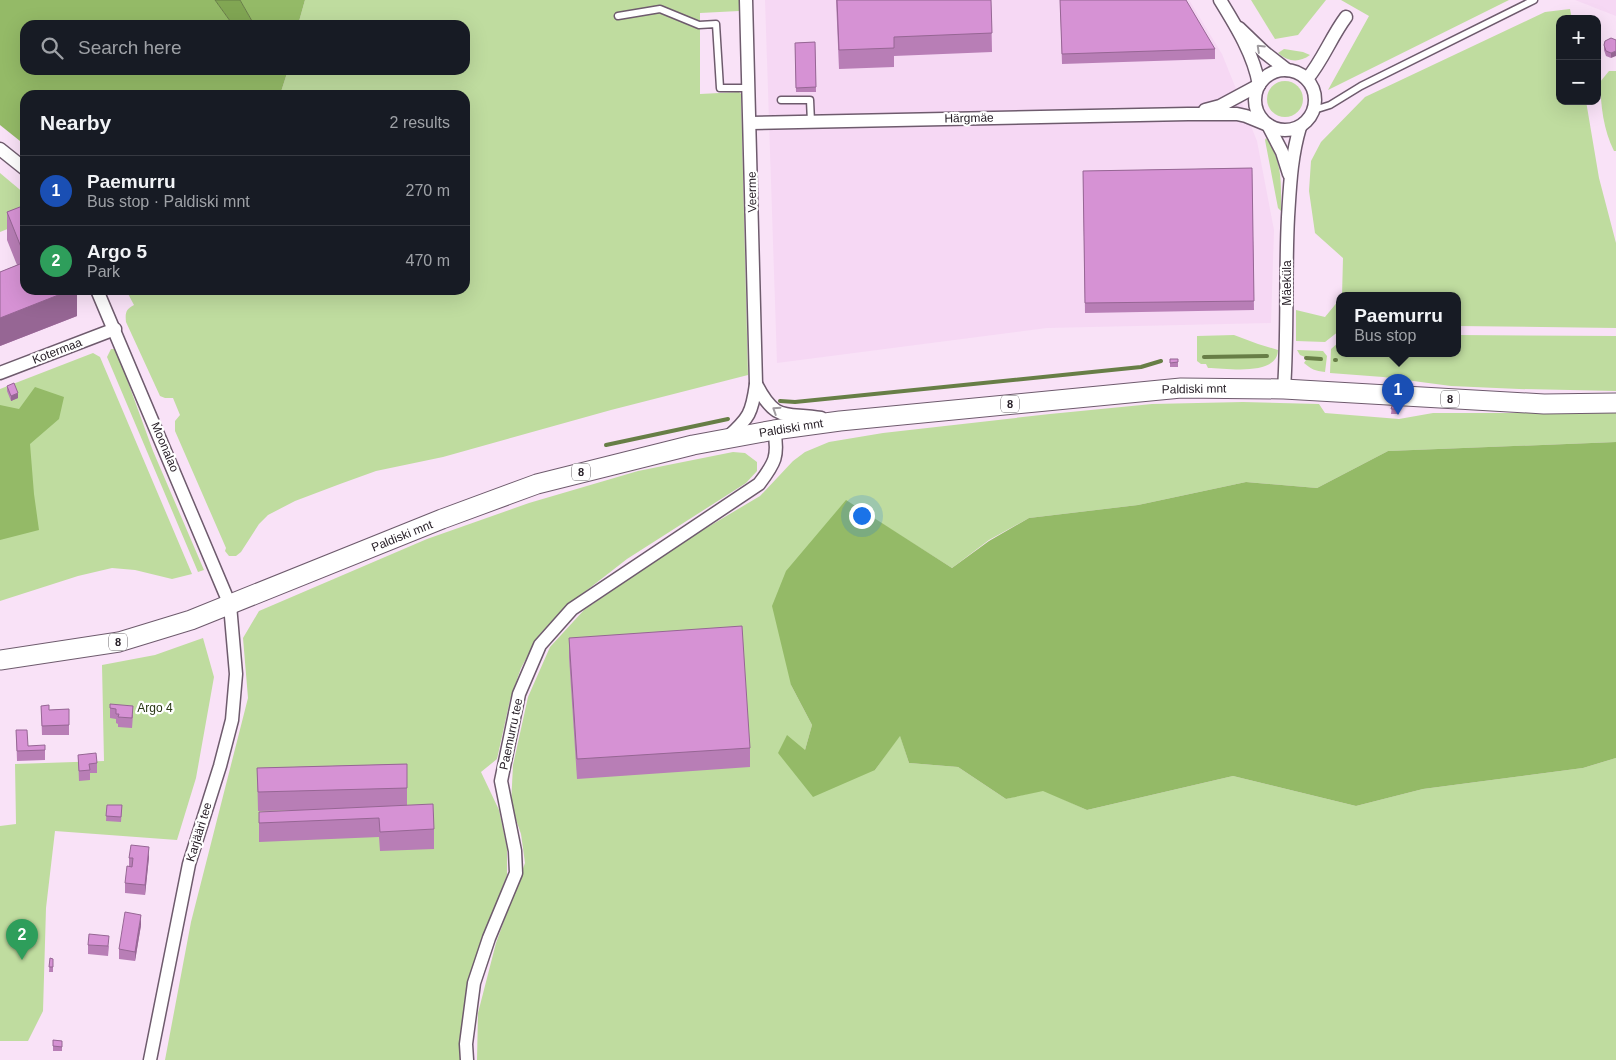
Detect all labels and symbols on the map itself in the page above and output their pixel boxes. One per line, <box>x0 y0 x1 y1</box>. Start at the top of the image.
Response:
one-way arrow <box>1257 45 1266 54</box>
street label: Härgmäe <box>944 111 994 125</box>
street label: Veerme <box>745 171 759 213</box>
street label: Mäeküla <box>1280 260 1294 306</box>
street label: Kotermaa <box>30 335 84 367</box>
pin: 1 <box>1382 374 1414 415</box>
street label: Paldiski mnt <box>1162 381 1227 397</box>
road number: 8 <box>1441 390 1459 408</box>
road number: 8 <box>1001 396 1019 412</box>
one-way arrow <box>772 406 781 416</box>
street label: Paldiski mnt <box>758 416 825 440</box>
street label: Moonalao <box>148 420 182 474</box>
road number: 8 <box>572 464 590 481</box>
your location <box>849 503 875 529</box>
street label: Paldiski mnt <box>369 517 435 555</box>
road number: 8 <box>109 634 127 650</box>
street label: Paemurru tee <box>497 697 525 771</box>
park label: Argo 4 <box>137 701 173 715</box>
street label: Karjääri tee <box>183 800 215 863</box>
pin: 2 <box>6 919 38 960</box>

